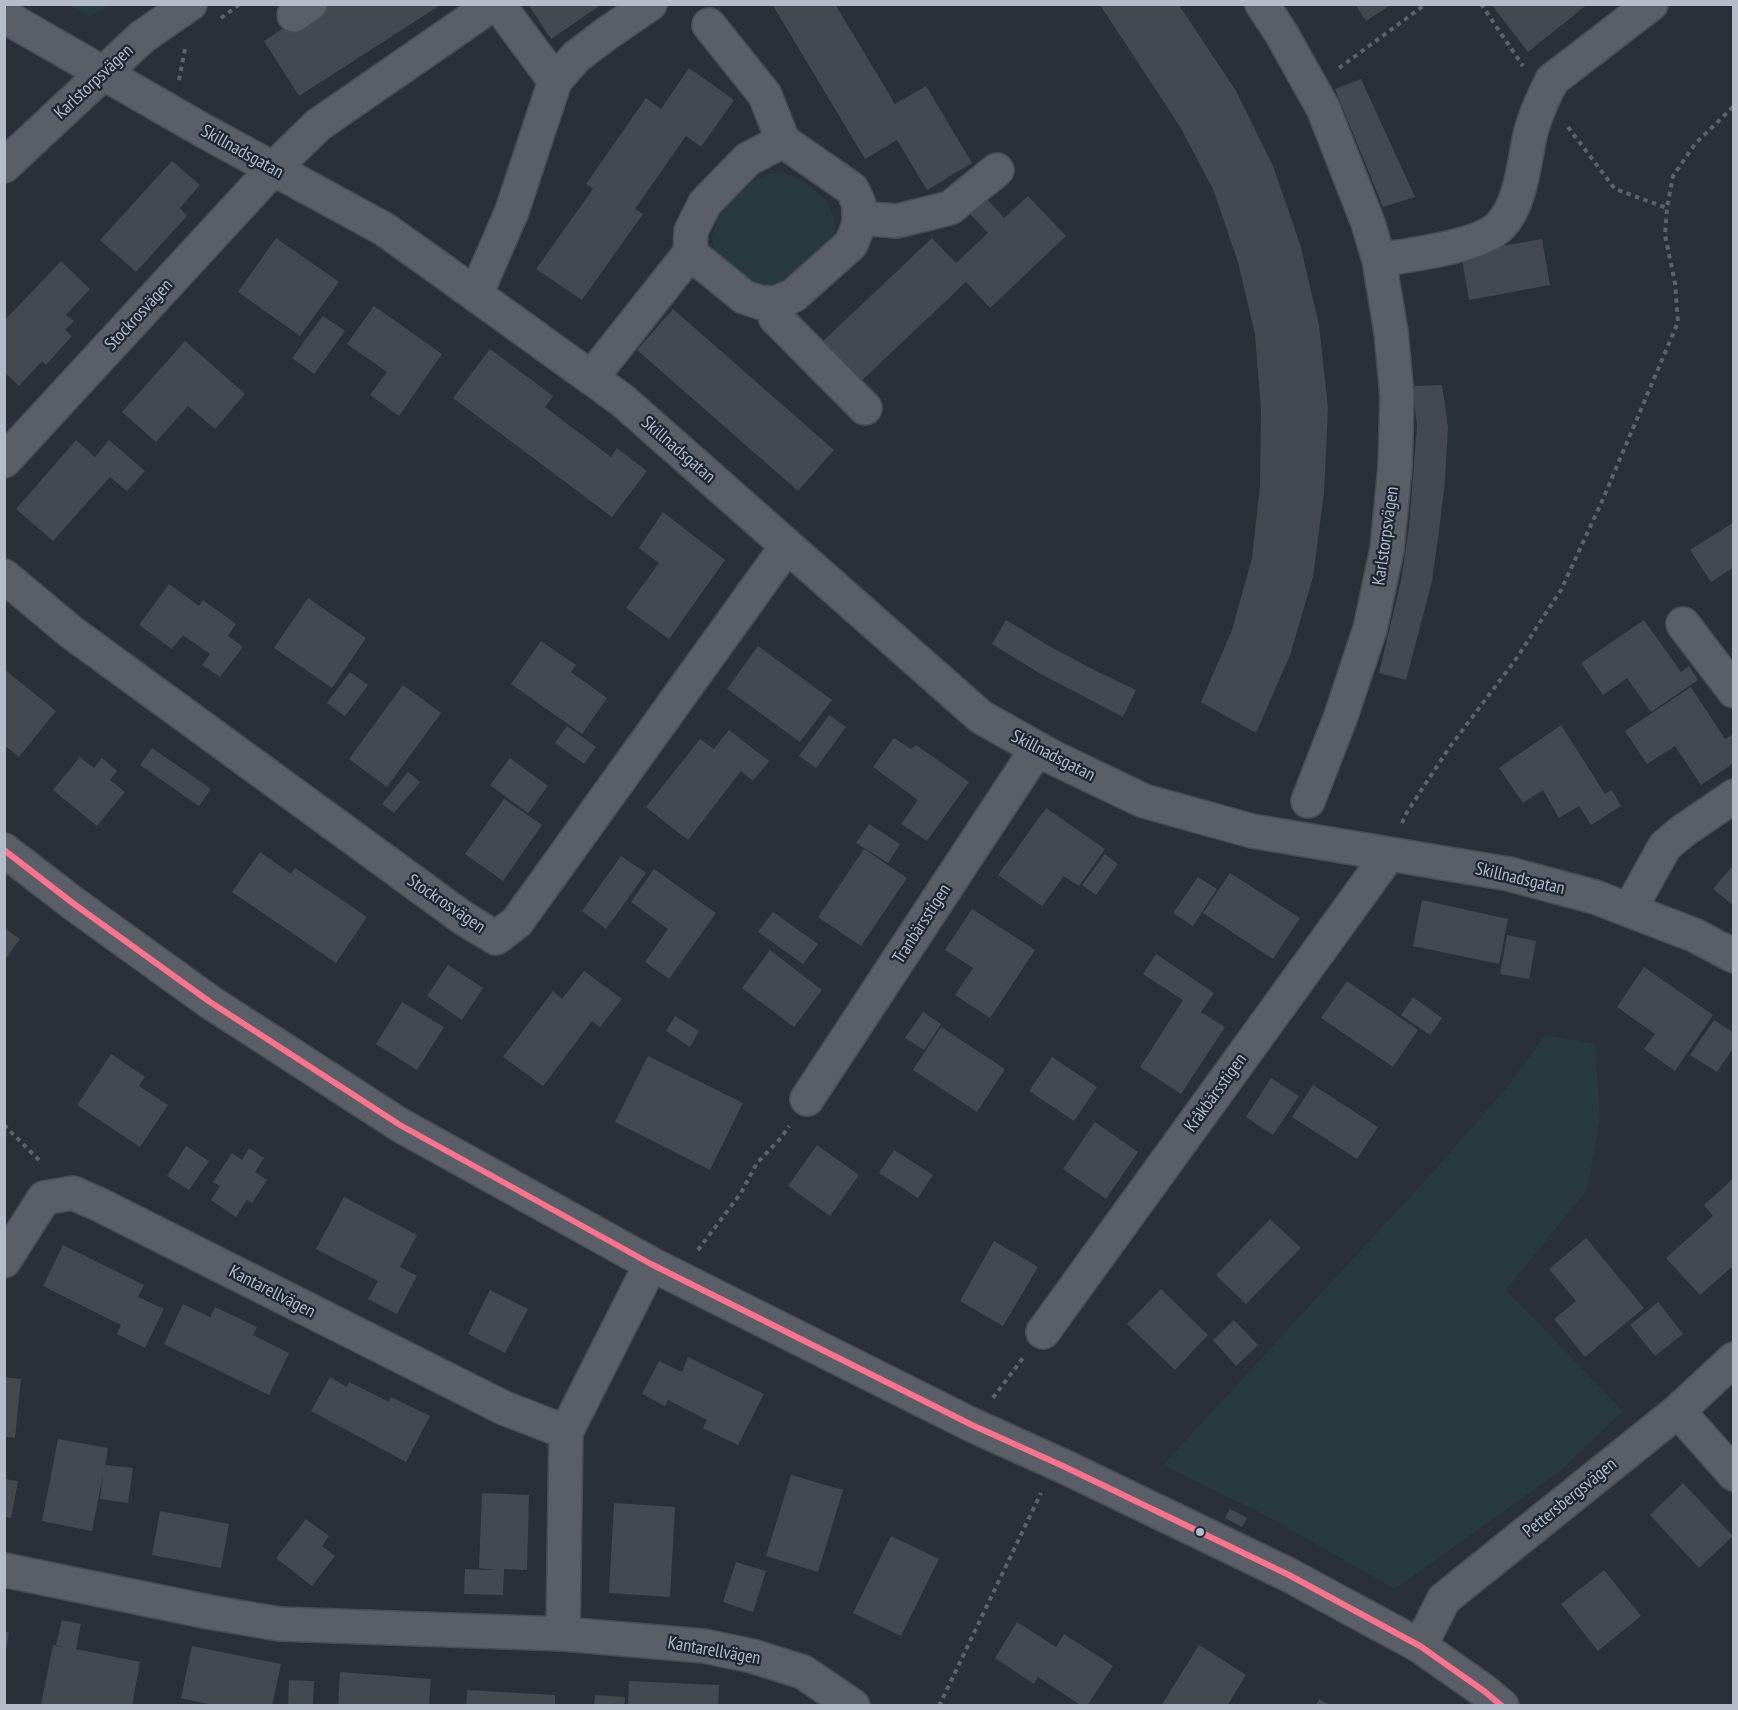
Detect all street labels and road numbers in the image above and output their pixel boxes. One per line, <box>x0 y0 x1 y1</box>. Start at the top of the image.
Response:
street label: Karlstorpsvägen <box>50 40 138 124</box>
street label: Skillnadsgatan <box>197 120 287 184</box>
street label: Stockrosvägen <box>100 275 178 355</box>
street label: Skillnadsgatan <box>637 412 719 488</box>
street label: Karlstorpsvägen <box>1368 485 1404 587</box>
street label: Skillnadsgatan <box>1008 726 1098 786</box>
street label: Skillnadsgatan <box>1473 858 1567 900</box>
street label: Stockrosvägen <box>403 870 489 938</box>
street label: Tranbärsstigen <box>888 880 956 968</box>
street label: Kråkbärsstigen <box>1180 1050 1252 1136</box>
street label: Kantarellvägen <box>225 1261 319 1323</box>
street label: Pettersbergsvägen <box>1519 1454 1621 1542</box>
street label: Kantarellvägen <box>666 1632 762 1670</box>

